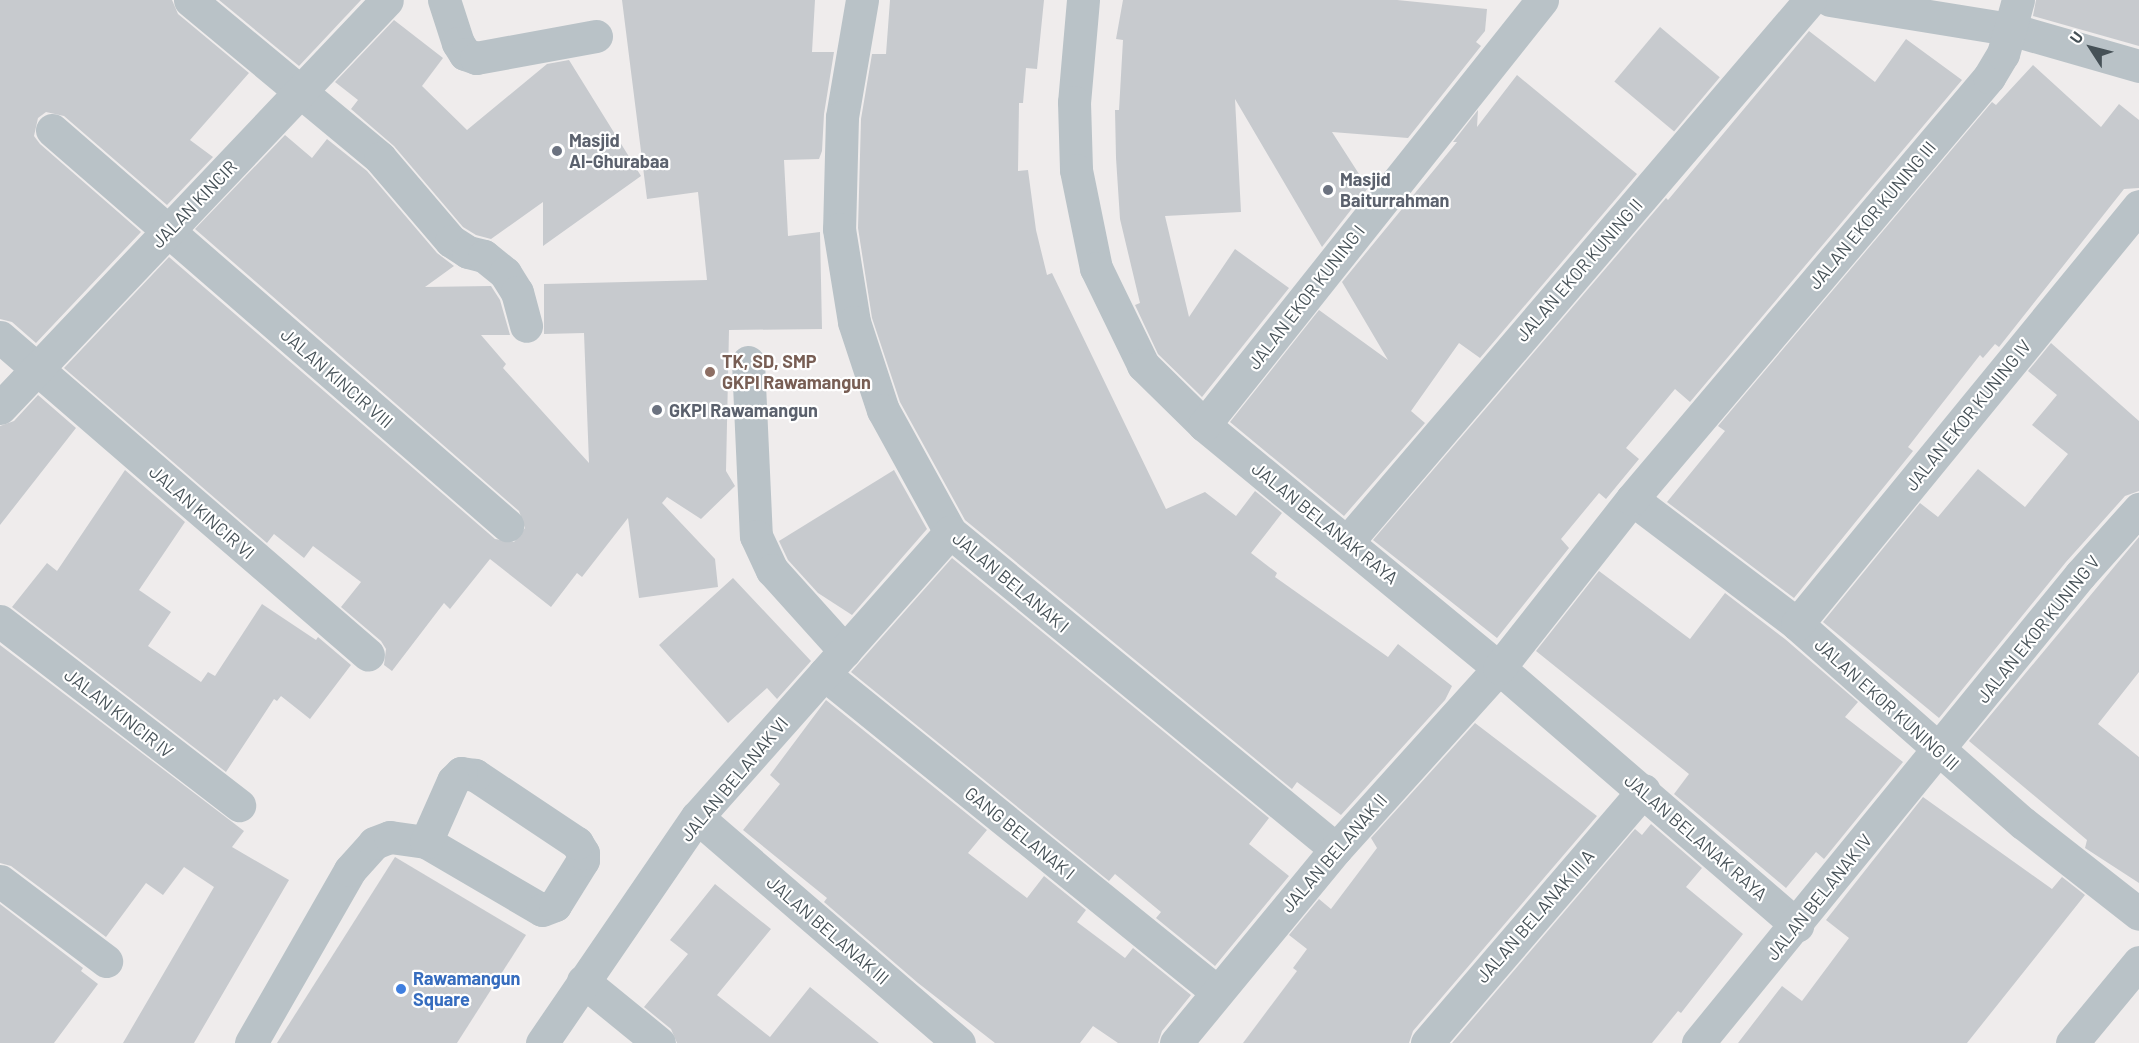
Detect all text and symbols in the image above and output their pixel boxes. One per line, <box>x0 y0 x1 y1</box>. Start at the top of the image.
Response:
north arrow <box>2061 18 2121 78</box>
text: U <box>2065 27 2087 47</box>
place label: Masjid Al-Ghurabaa <box>569 130 669 172</box>
street label: JALAN EKOR KUNING III <box>1804 137 1940 293</box>
marker: Masjid Al-Ghurabaa <box>550 144 564 158</box>
street label: JALAN KINCIR <box>147 156 241 252</box>
place label: Masjid Baiturrahman <box>1340 169 1449 212</box>
marker: Masjid Baiturrahman <box>1321 183 1335 197</box>
street label: JALAN EKOR KUNING II <box>1511 194 1647 346</box>
street label: JALAN EKOR KUNING I <box>1243 221 1369 373</box>
street label: JALAN KINCIR VIII <box>277 323 397 433</box>
street label: JALAN EKOR KUNING IV <box>1900 335 2036 495</box>
place label: TK, SD, SMP GKPI Rawamangun <box>722 351 871 394</box>
marker: TK, SD, SMP GKPI Rawamangun <box>703 365 717 379</box>
place label: GKPI Rawamangun <box>669 399 818 421</box>
marker: GKPI Rawamangun <box>650 403 664 417</box>
street label: JALAN BELANAK RAYA <box>1248 457 1402 589</box>
street label: JALAN KINCIR VI <box>145 461 259 563</box>
street label: JALAN BELANAK I <box>948 527 1074 637</box>
street label: JALAN EKOR KUNING V <box>1972 551 2104 707</box>
street label: JALAN EKOR KUNING III <box>1810 634 1964 774</box>
street label: JALAN KINCIR IV <box>60 664 178 762</box>
street label: JALAN BELANAK VI <box>676 712 792 846</box>
street label: JALAN BELANAK RAYA <box>1620 769 1772 905</box>
street label: GANG BELANAK I <box>961 782 1079 884</box>
street label: JALAN BELANAK II <box>1277 789 1391 917</box>
street label: JALAN BELANAK IV <box>1762 830 1876 964</box>
street label: JALAN BELANAK III A <box>1471 845 1599 987</box>
street label: JALAN BELANAK III <box>763 871 893 989</box>
place label: Rawamangun Square <box>413 968 520 1010</box>
marker: Rawamangun Square <box>394 982 408 996</box>

